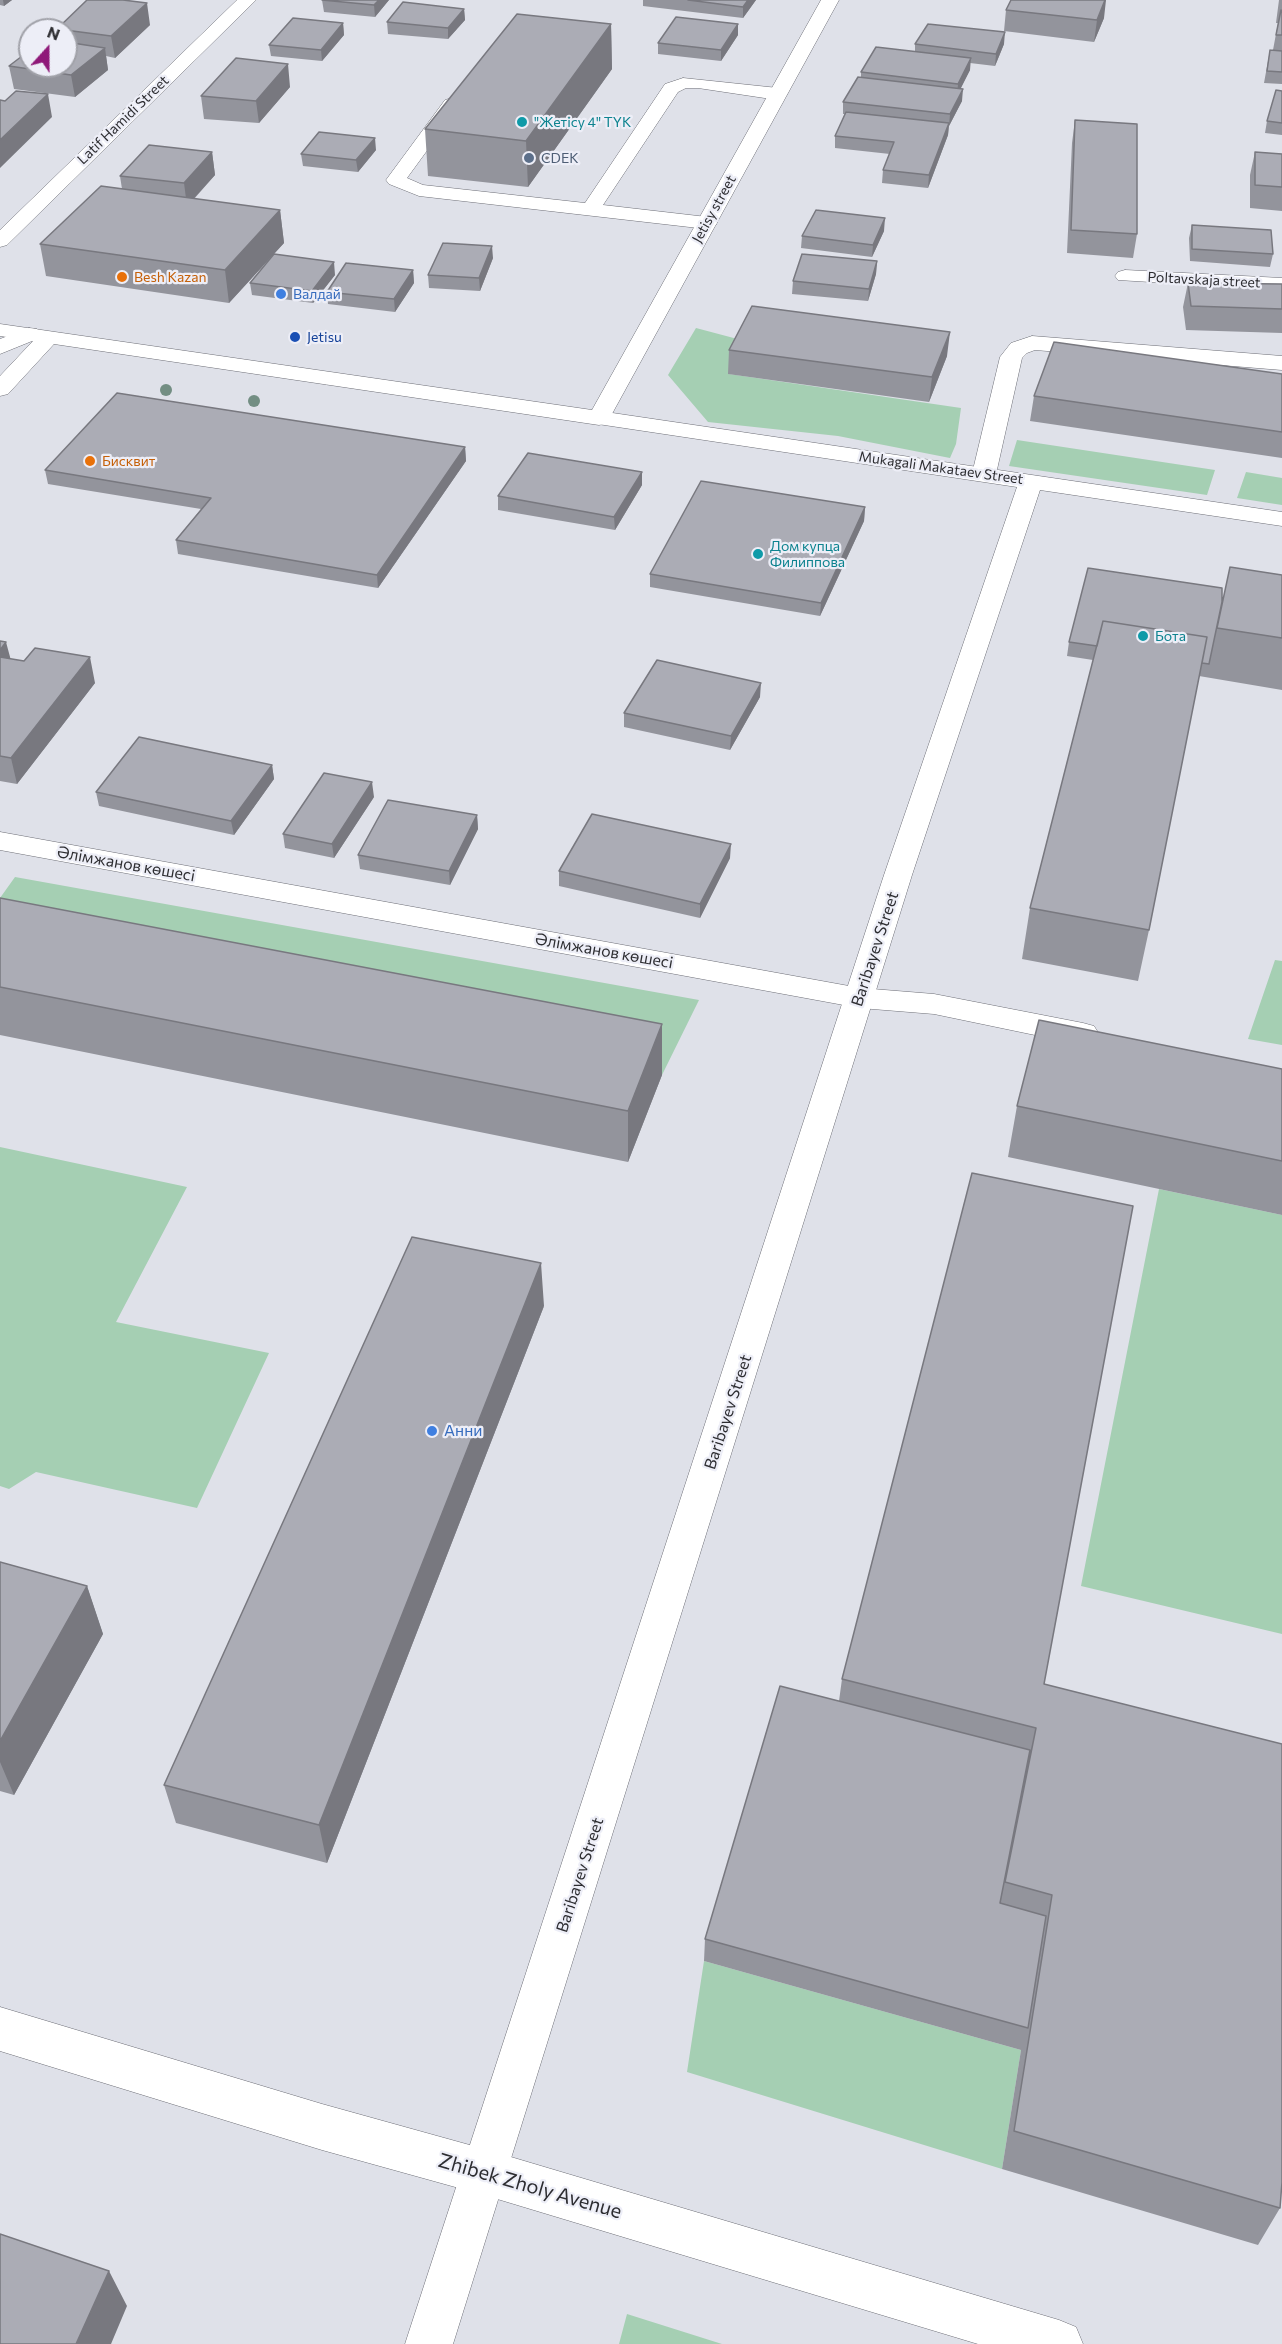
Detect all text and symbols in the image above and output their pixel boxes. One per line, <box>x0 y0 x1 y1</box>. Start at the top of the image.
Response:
north arrow <box>18 18 78 78</box>
text: N <box>45 22 63 44</box>
street label: Latif Hamidi Street <box>74 72 172 168</box>
place label: "Жетісу 4" ТҮК <box>534 114 631 130</box>
marker: "Жетісу 4" ТҮК <box>515 115 529 129</box>
place label: CDEK <box>541 150 579 166</box>
marker: CDEK <box>522 151 536 165</box>
street label: Jetisy street <box>689 172 739 246</box>
place label: Besh Kazan <box>134 269 207 285</box>
street label: Poltavskaja street <box>1147 269 1261 291</box>
marker: Besh Kazan <box>115 270 129 284</box>
place label: Валдай <box>293 286 341 302</box>
marker: Валдай <box>274 287 288 301</box>
place label: Jetisu <box>307 329 342 345</box>
marker: Jetisu <box>288 330 302 344</box>
street label: Mukagali Makataev Street <box>858 448 1024 488</box>
place label: Бисквит <box>102 453 155 469</box>
marker: Бисквит <box>83 454 97 468</box>
place label: Дом купца Филиппова <box>770 538 845 570</box>
marker: Дом купца Филиппова <box>751 547 765 561</box>
place label: Бота <box>1155 628 1186 644</box>
marker: Бота <box>1136 629 1150 643</box>
street label: Әлімжанов көшесі <box>55 842 197 886</box>
street label: Baribayev Street <box>847 889 903 1009</box>
street label: Әлімжанов көшесі <box>533 929 675 973</box>
street label: Baribayev Street <box>700 1352 756 1472</box>
place label: Анни <box>444 1421 482 1441</box>
marker: Анни <box>425 1424 439 1438</box>
street label: Baribayev Street <box>552 1815 608 1935</box>
street label: Zhibek Zholy Avenue <box>435 2148 625 2224</box>

